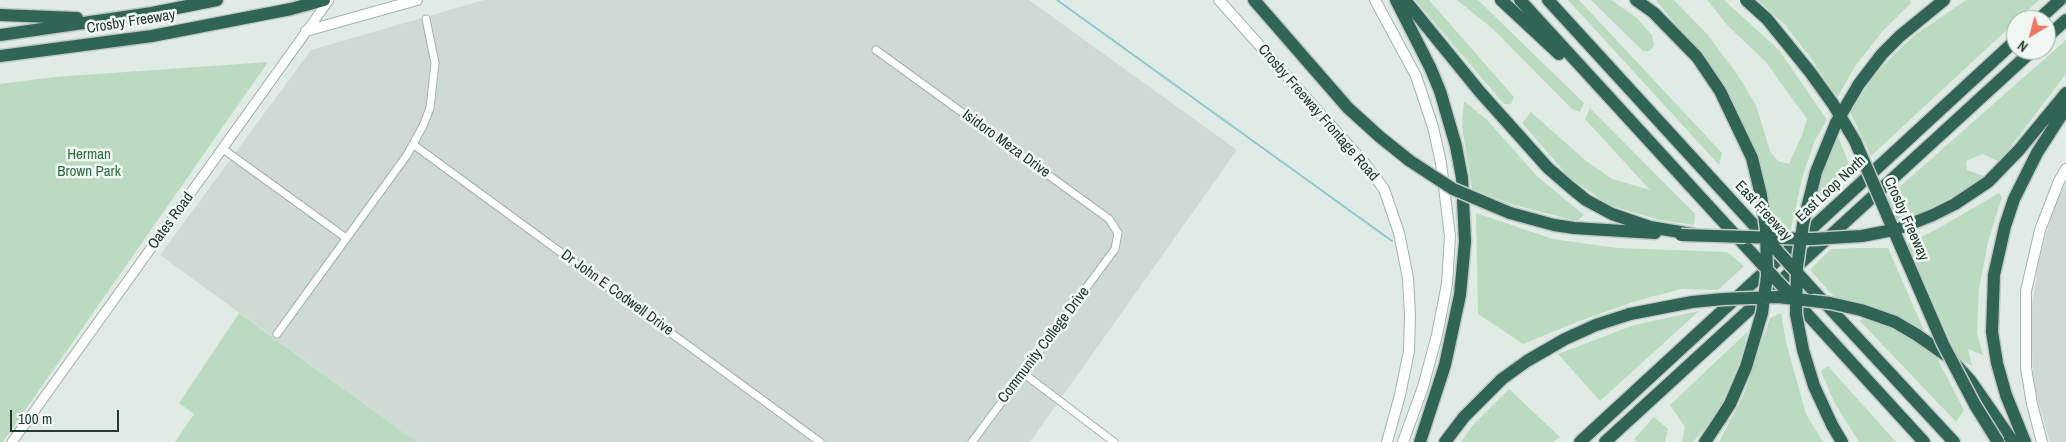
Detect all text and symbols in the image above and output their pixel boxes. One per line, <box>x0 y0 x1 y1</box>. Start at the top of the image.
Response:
street label: Crosby Freeway <box>85 6 177 38</box>
north arrow <box>2006 10 2056 60</box>
text: N <box>2014 37 2031 56</box>
street label: Crosby Freeway Frontage Road <box>1254 41 1382 185</box>
street label: Isidoro Meza Drive <box>959 106 1053 182</box>
park label: Herman Brown Park <box>57 146 121 181</box>
street label: East Loop North <box>1792 152 1870 226</box>
street label: Crosby Freeway <box>1880 174 1932 264</box>
street label: East Freeway <box>1731 177 1795 245</box>
street label: Oates Road <box>144 189 198 253</box>
street label: Dr John E Codwell Drive <box>557 246 677 340</box>
street label: Community College Drive <box>994 283 1094 407</box>
scale bar <box>12 400 121 432</box>
text: 100 m <box>18 408 52 429</box>

